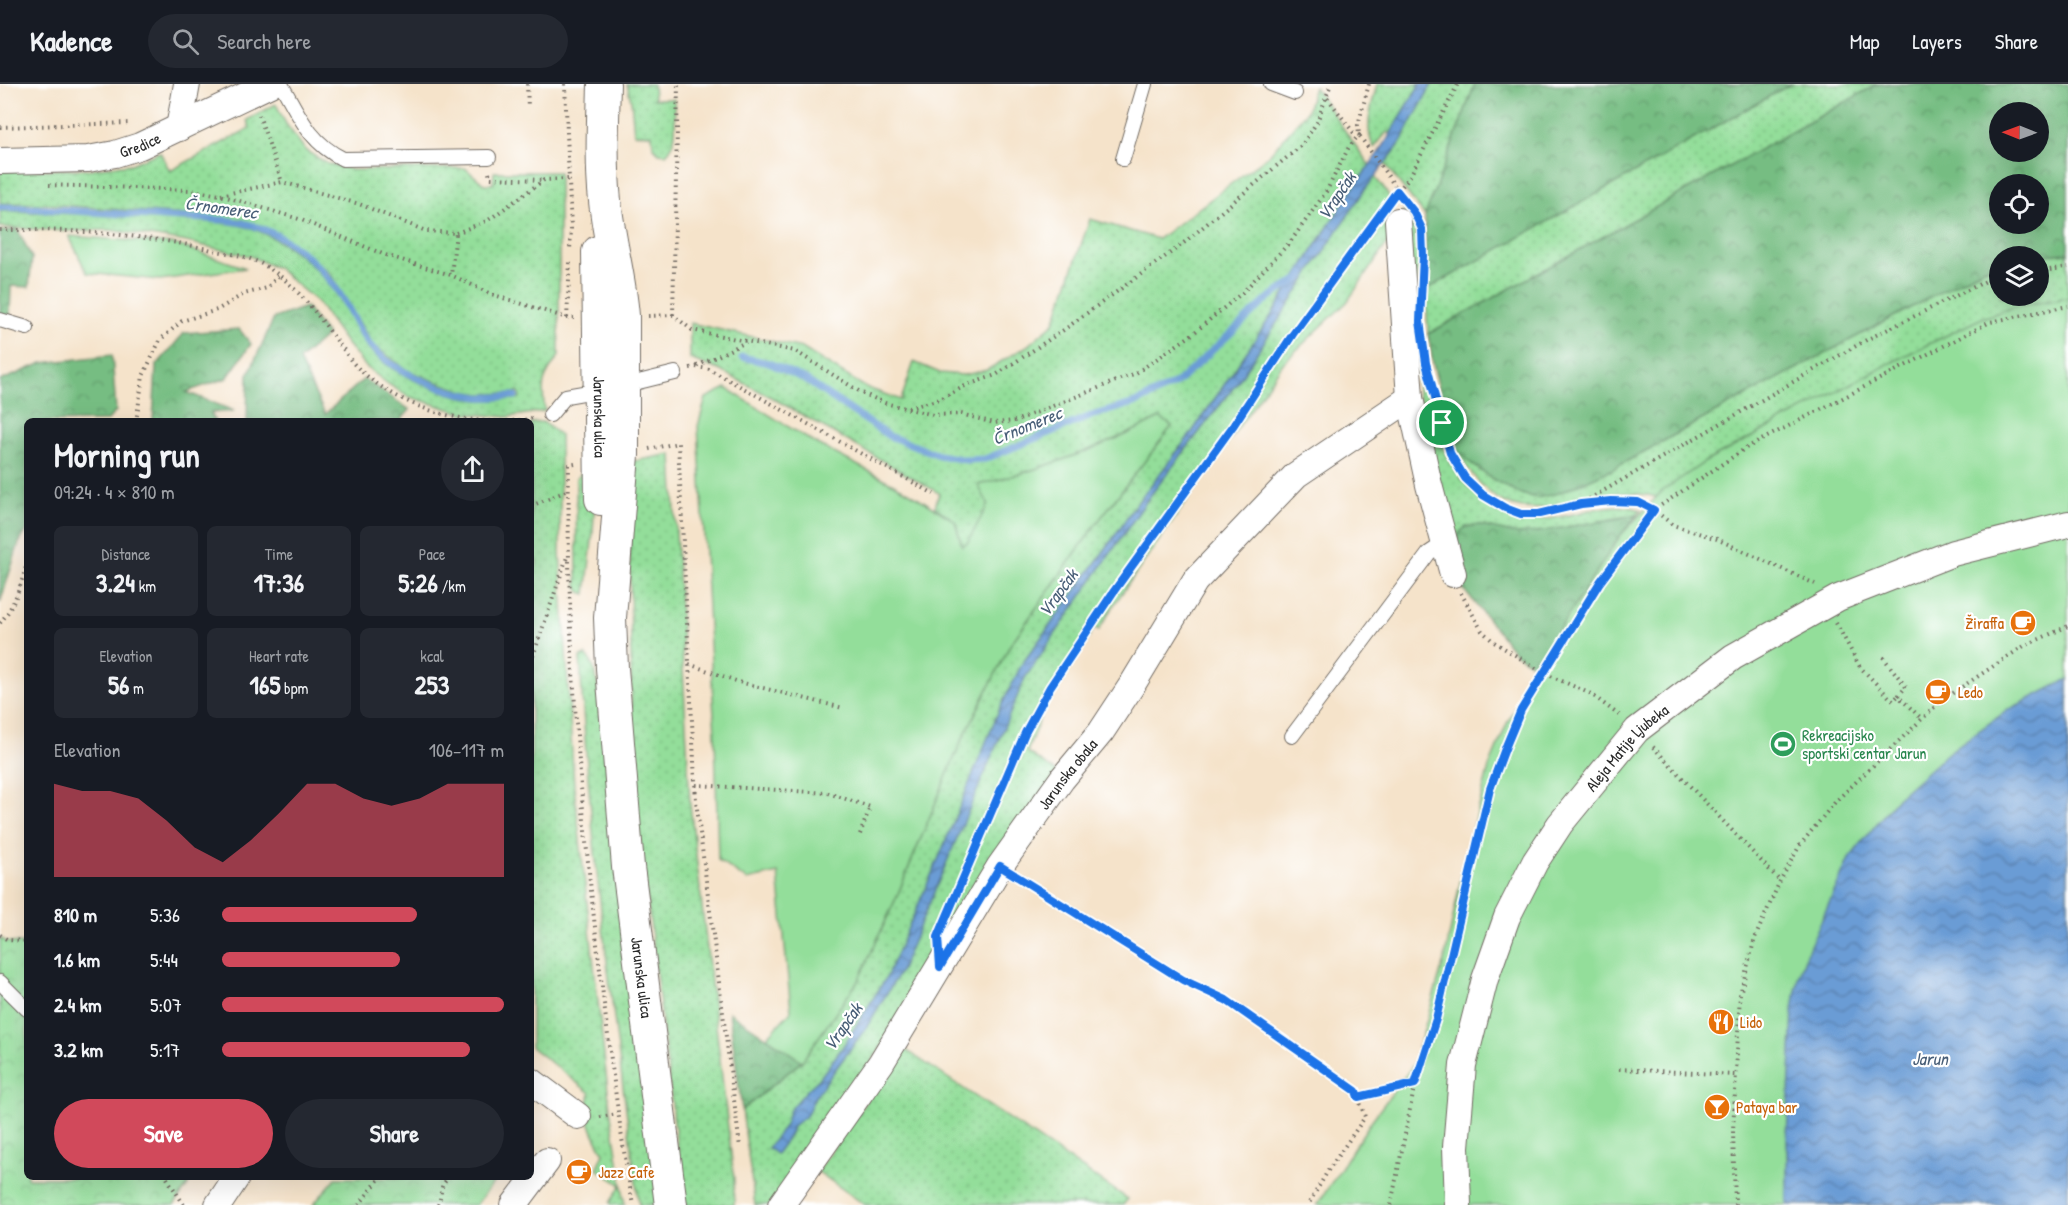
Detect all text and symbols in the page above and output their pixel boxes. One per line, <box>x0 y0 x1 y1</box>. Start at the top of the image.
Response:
search box <box>148 14 568 68</box>
text: Kadence <box>30 22 112 60</box>
icon: search <box>169 25 202 58</box>
text: Search here <box>217 26 311 56</box>
text: Map <box>1850 27 1879 56</box>
text: Layers <box>1912 27 1962 56</box>
text: Share <box>1995 27 2038 56</box>
north arrow <box>1989 102 2049 162</box>
map controls <box>1989 102 2049 306</box>
street label: Gredice <box>117 127 165 163</box>
water label: Vrapčak <box>1311 165 1363 225</box>
button: locate <box>1989 174 2049 234</box>
water label: Črnomerec <box>183 190 261 225</box>
button: layers <box>1989 246 2049 306</box>
street label: Jarunska ulica <box>589 376 611 458</box>
pin <box>1416 397 1467 448</box>
water label: Črnomerec <box>988 400 1067 451</box>
icon: arrive <box>1425 406 1458 439</box>
text: Morning run <box>54 433 200 477</box>
button: share <box>441 438 504 501</box>
text: 09:24 · 4 × 810 m <box>54 478 175 505</box>
text: Distance <box>102 543 150 565</box>
text: Time <box>265 543 293 565</box>
text: Pace <box>419 543 445 565</box>
water label: Vrapčak <box>1032 563 1084 622</box>
text: 3.24 <box>96 565 135 600</box>
text: 17:36 <box>254 565 304 600</box>
text: 5:26 <box>398 565 438 600</box>
text: km <box>135 575 156 597</box>
text: /km <box>438 575 466 597</box>
cafe icon: Žiraffa <box>2008 608 2038 638</box>
place label: Žiraffa <box>1965 612 2004 634</box>
text: Elevation <box>99 645 153 667</box>
text: Heart rate <box>249 645 309 667</box>
text: kcal <box>420 645 444 667</box>
text: 56 <box>108 667 129 702</box>
text: 165 <box>250 667 280 702</box>
text: 253 <box>415 667 449 702</box>
text: m <box>129 677 144 699</box>
text: bpm <box>280 677 308 699</box>
cafe icon: Ledo <box>1923 677 1953 707</box>
place label: Ledo <box>1958 681 1984 703</box>
street label: Aleja Matije Ljubeka <box>1580 699 1673 796</box>
place label: Rekreacijsko sportski centar Jarun <box>1802 724 1927 764</box>
sports icon: Rekreacijsko sportski centar Jarun <box>1768 729 1798 759</box>
street label: Jarunska obala <box>1033 734 1102 814</box>
text: Elevation <box>54 736 120 763</box>
text: 106–117 m <box>429 736 504 763</box>
text: 810 m <box>54 901 97 928</box>
text: 5:36 <box>150 901 180 928</box>
street label: Jarunska ulica <box>626 936 658 1019</box>
text: 1.6 km <box>54 946 100 973</box>
text: 5:44 <box>150 946 178 973</box>
text: 2.4 km <box>54 991 102 1018</box>
text: 5:07 <box>150 991 182 1018</box>
water label: Vrapčak <box>817 996 869 1056</box>
restaurant icon: Lido <box>1706 1007 1736 1037</box>
place label: Lido <box>1740 1011 1763 1033</box>
text: 3.2 km <box>54 1036 103 1063</box>
text: 5:17 <box>150 1036 180 1063</box>
water label: Jarun <box>1912 1046 1950 1071</box>
bar icon: Pataya bar <box>1702 1092 1732 1122</box>
place label: Pataya bar <box>1736 1096 1798 1118</box>
button: Save <box>54 1099 273 1168</box>
button: Share <box>285 1099 504 1168</box>
cafe icon: Jazz Cafe <box>564 1157 594 1187</box>
place label: Jazz Cafe <box>598 1161 655 1183</box>

